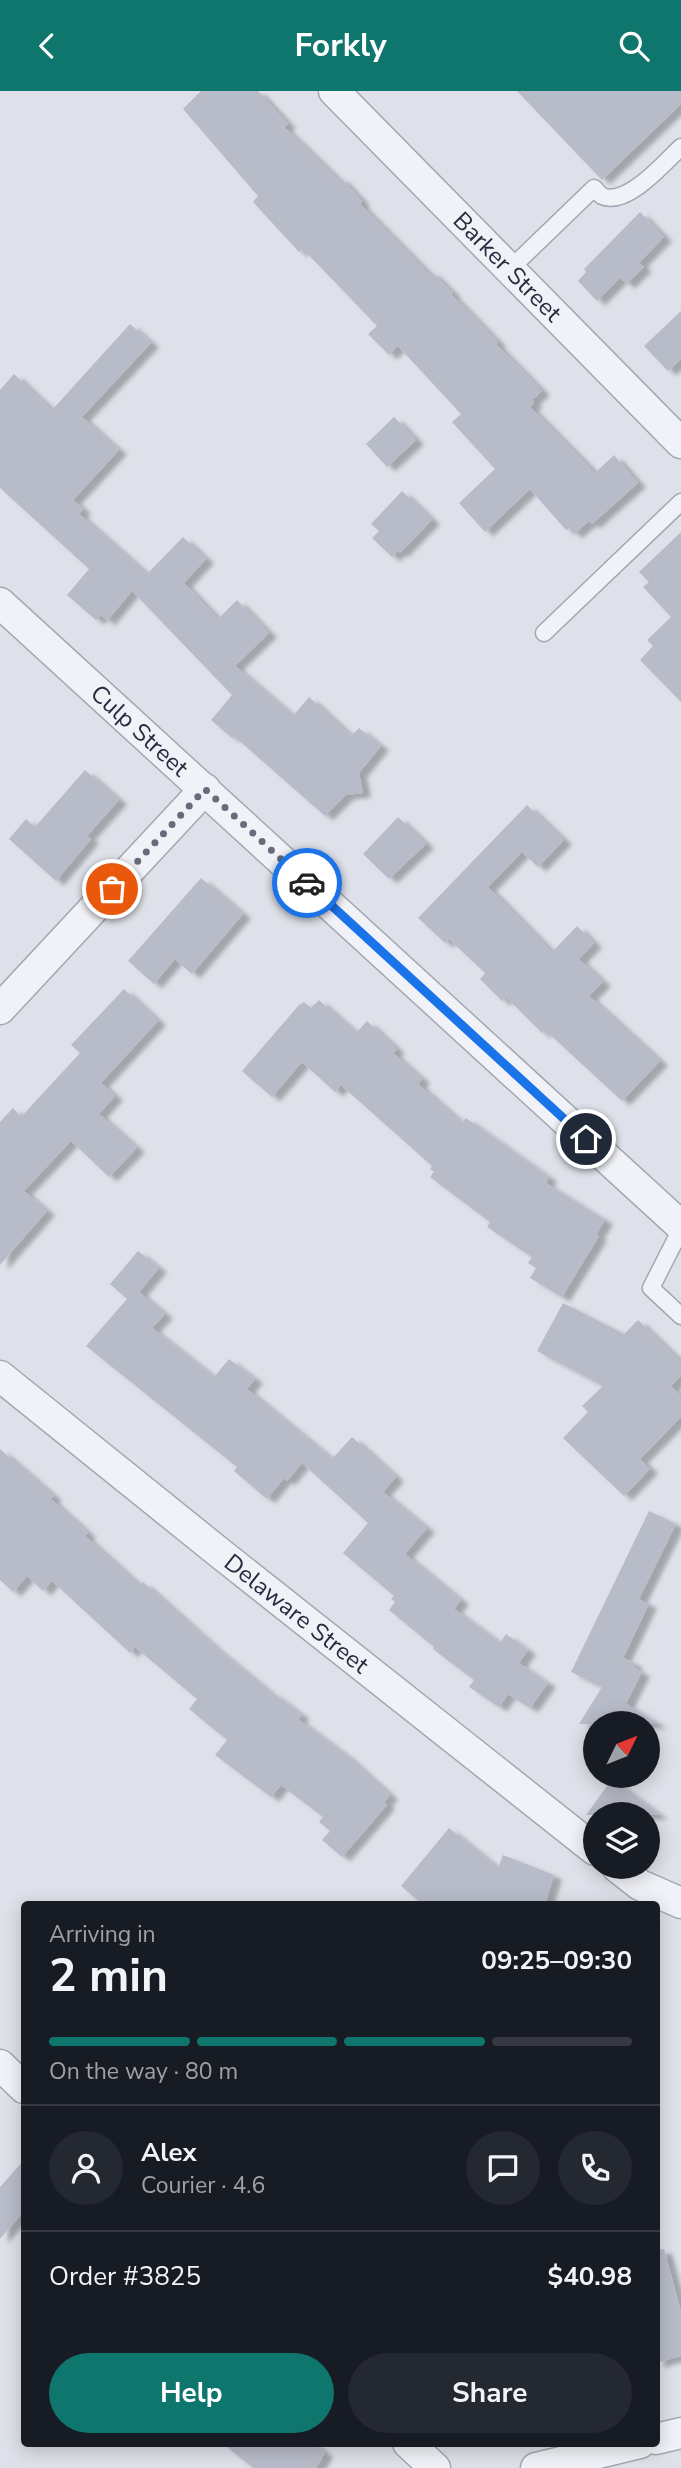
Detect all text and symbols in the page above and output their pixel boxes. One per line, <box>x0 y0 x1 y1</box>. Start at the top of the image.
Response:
text: Forkly <box>294 24 387 67</box>
icon: back <box>28 27 66 65</box>
icon: search <box>615 27 653 65</box>
street label: Barker Street <box>446 205 569 329</box>
street label: Culp Street <box>84 678 196 784</box>
courier <box>272 848 342 918</box>
pin <box>82 859 142 919</box>
icon: car <box>288 864 326 902</box>
icon: bag <box>93 870 131 908</box>
pin <box>556 1109 616 1169</box>
icon: home <box>567 1120 605 1158</box>
street label: Delaware Street <box>218 1547 376 1681</box>
north arrow <box>583 1711 660 1789</box>
map controls <box>583 1711 660 1879</box>
button: layers <box>583 1802 660 1879</box>
text: Arriving in <box>49 1919 156 1950</box>
text: 09:25–09:30 <box>481 1943 632 1978</box>
text: 2 min <box>49 1944 168 2007</box>
text: On the way · 80 m <box>49 2056 238 2087</box>
button: person <box>49 2131 123 2205</box>
button: chat <box>466 2131 540 2205</box>
button: phone <box>558 2131 632 2205</box>
text: Alex <box>141 2135 197 2170</box>
text: Courier · 4.6 <box>141 2170 265 2201</box>
text: Order #3825 <box>49 2259 201 2294</box>
text: $40.98 <box>548 2259 632 2294</box>
button: Help <box>49 2353 334 2433</box>
button: Share <box>348 2353 632 2433</box>

